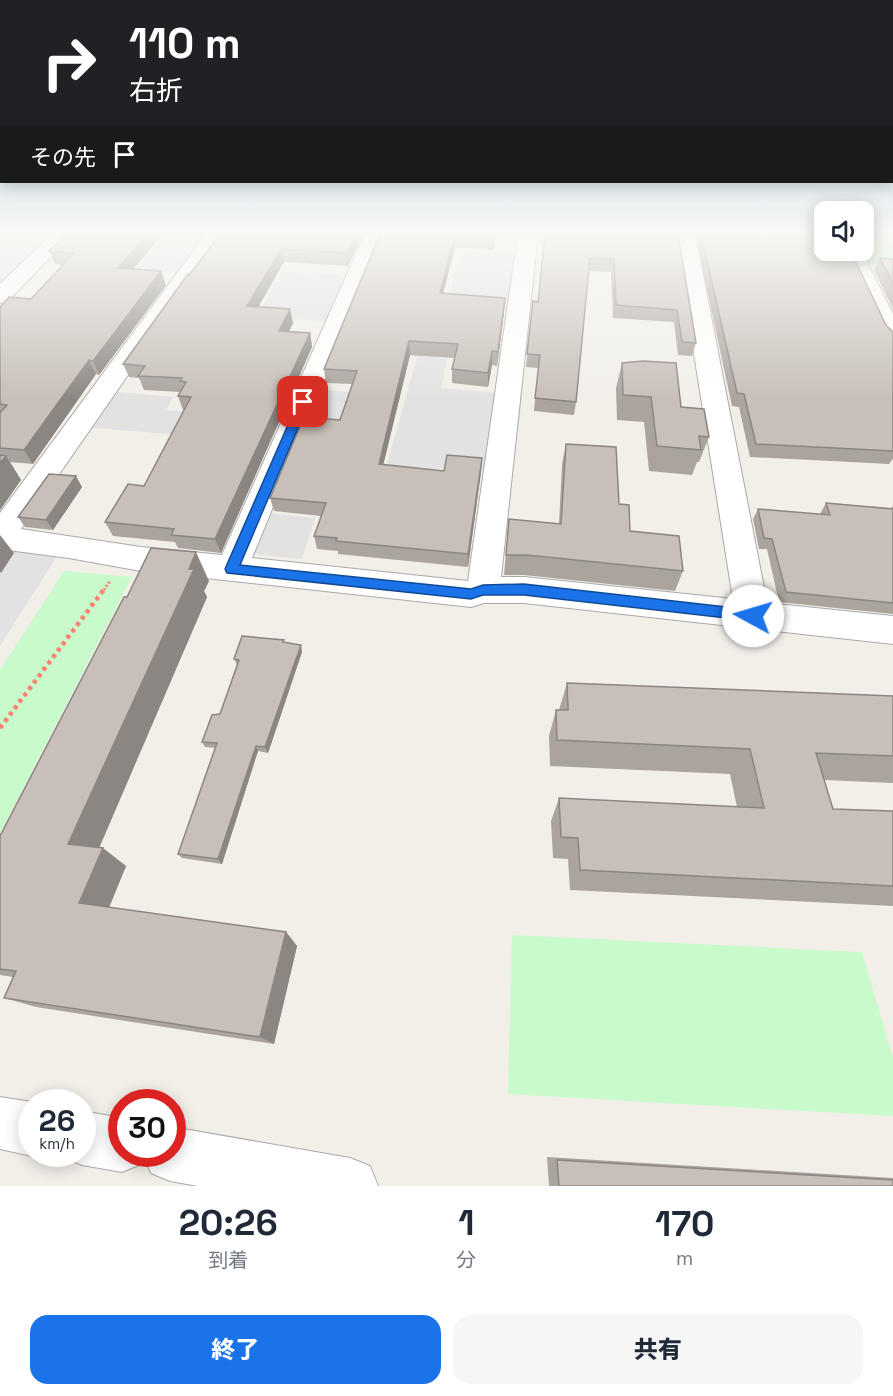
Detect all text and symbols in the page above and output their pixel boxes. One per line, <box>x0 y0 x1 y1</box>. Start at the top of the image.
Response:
text: 110 m <box>129 17 241 70</box>
icon: right <box>30 24 108 102</box>
text: 右折 <box>129 73 183 108</box>
icon: arrive <box>108 138 141 171</box>
text: その先 <box>30 143 96 171</box>
map controls <box>814 201 874 261</box>
button: sound <box>814 201 874 261</box>
pin <box>277 376 328 427</box>
icon: arrive <box>286 385 319 418</box>
position arrow <box>721 584 785 648</box>
speed limit sign: 30 <box>108 1089 186 1167</box>
text: 26 <box>39 1101 75 1140</box>
text: km/h <box>39 1134 75 1153</box>
text: 20:26 <box>179 1200 278 1246</box>
text: 1 <box>458 1200 474 1246</box>
text: 170 <box>655 1201 714 1247</box>
text: m <box>676 1245 693 1271</box>
text: 到着 <box>208 1247 248 1273</box>
text: 分 <box>456 1247 476 1273</box>
button: 終了 <box>30 1315 441 1384</box>
button: 共有 <box>453 1315 863 1384</box>

